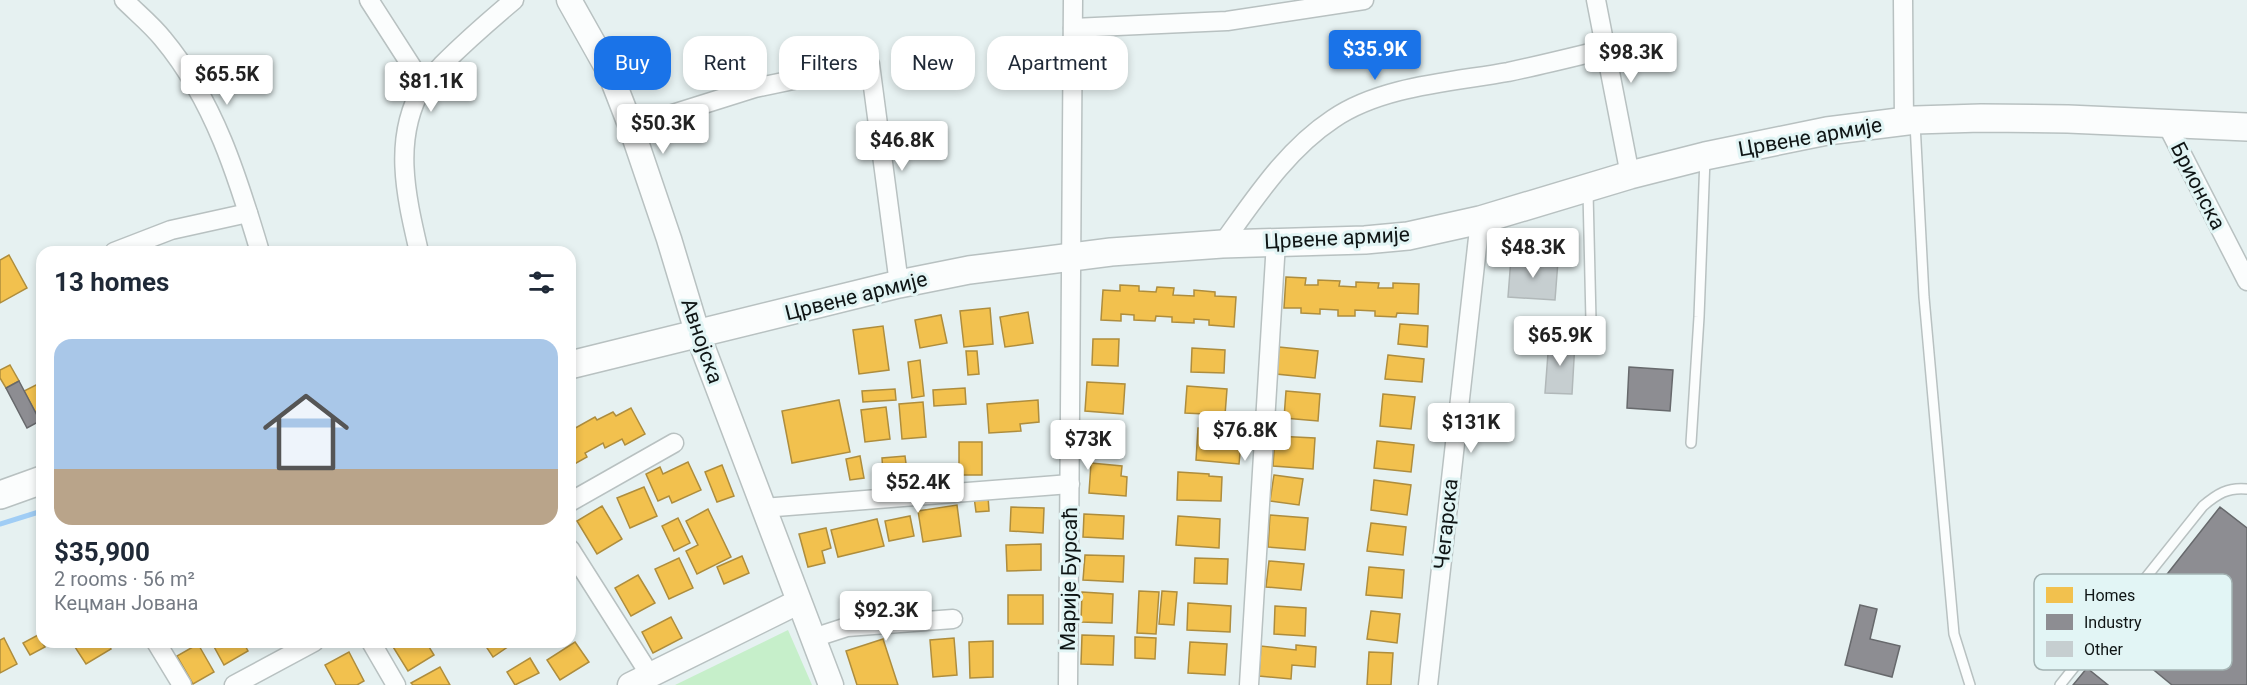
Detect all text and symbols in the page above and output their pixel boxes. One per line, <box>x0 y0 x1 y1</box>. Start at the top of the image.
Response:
pin: $35.9K <box>1326 30 1424 81</box>
pin: $98.3K <box>1582 33 1680 84</box>
chip: Buy <box>594 36 671 90</box>
chip: Rent <box>683 36 767 90</box>
chip: Filters <box>779 36 879 90</box>
chip: New <box>891 36 975 90</box>
chip: Apartment <box>987 36 1128 90</box>
text: $35.9K <box>1343 37 1407 61</box>
text: $98.3K <box>1599 40 1663 64</box>
pin: $65.5K <box>178 55 276 106</box>
text: $65.5K <box>195 62 259 86</box>
pin: $81.1K <box>382 62 480 113</box>
text: $81.1K <box>399 69 463 93</box>
pin: $50.3K <box>614 104 712 155</box>
text: $50.3K <box>631 111 695 135</box>
street label: Црвене армије <box>1736 113 1884 161</box>
pin: $46.8K <box>853 121 951 172</box>
text: $46.8K <box>870 128 934 152</box>
street label: Брионска <box>2166 138 2230 234</box>
street label: Црвене армије <box>1264 222 1410 254</box>
pin: $48.3K <box>1484 228 1582 279</box>
text: $48.3K <box>1501 235 1565 259</box>
icon: filters <box>525 266 558 299</box>
text: 13 homes <box>54 267 169 297</box>
street label: Црвене армије <box>782 267 930 325</box>
street label: Авнојска <box>676 295 728 387</box>
pin: $65.9K <box>1511 316 1609 367</box>
text: $65.9K <box>1528 323 1592 347</box>
icon: home <box>252 378 360 486</box>
pin: $131K <box>1429 403 1513 454</box>
text: $131K <box>1442 410 1500 434</box>
pin: $76.8K <box>1196 411 1294 462</box>
text: $76.8K <box>1213 418 1277 442</box>
pin: $73K <box>1052 420 1124 471</box>
text: $73K <box>1064 427 1112 451</box>
pin: $52.4K <box>869 463 967 514</box>
text: $52.4K <box>886 470 950 494</box>
street label: Чегарска <box>1429 477 1463 571</box>
street label: Марије Бурсаћ <box>1056 507 1082 651</box>
text: $35,900 <box>54 537 150 567</box>
text: 2 rooms · 56 m² <box>54 567 195 591</box>
legend <box>2034 574 2232 670</box>
text: Homes <box>2084 586 2135 605</box>
text: Кецман Јована <box>54 591 198 615</box>
pin: $92.3K <box>837 591 935 642</box>
text: $92.3K <box>854 598 918 622</box>
text: Industry <box>2084 613 2142 632</box>
text: Other <box>2084 640 2124 659</box>

